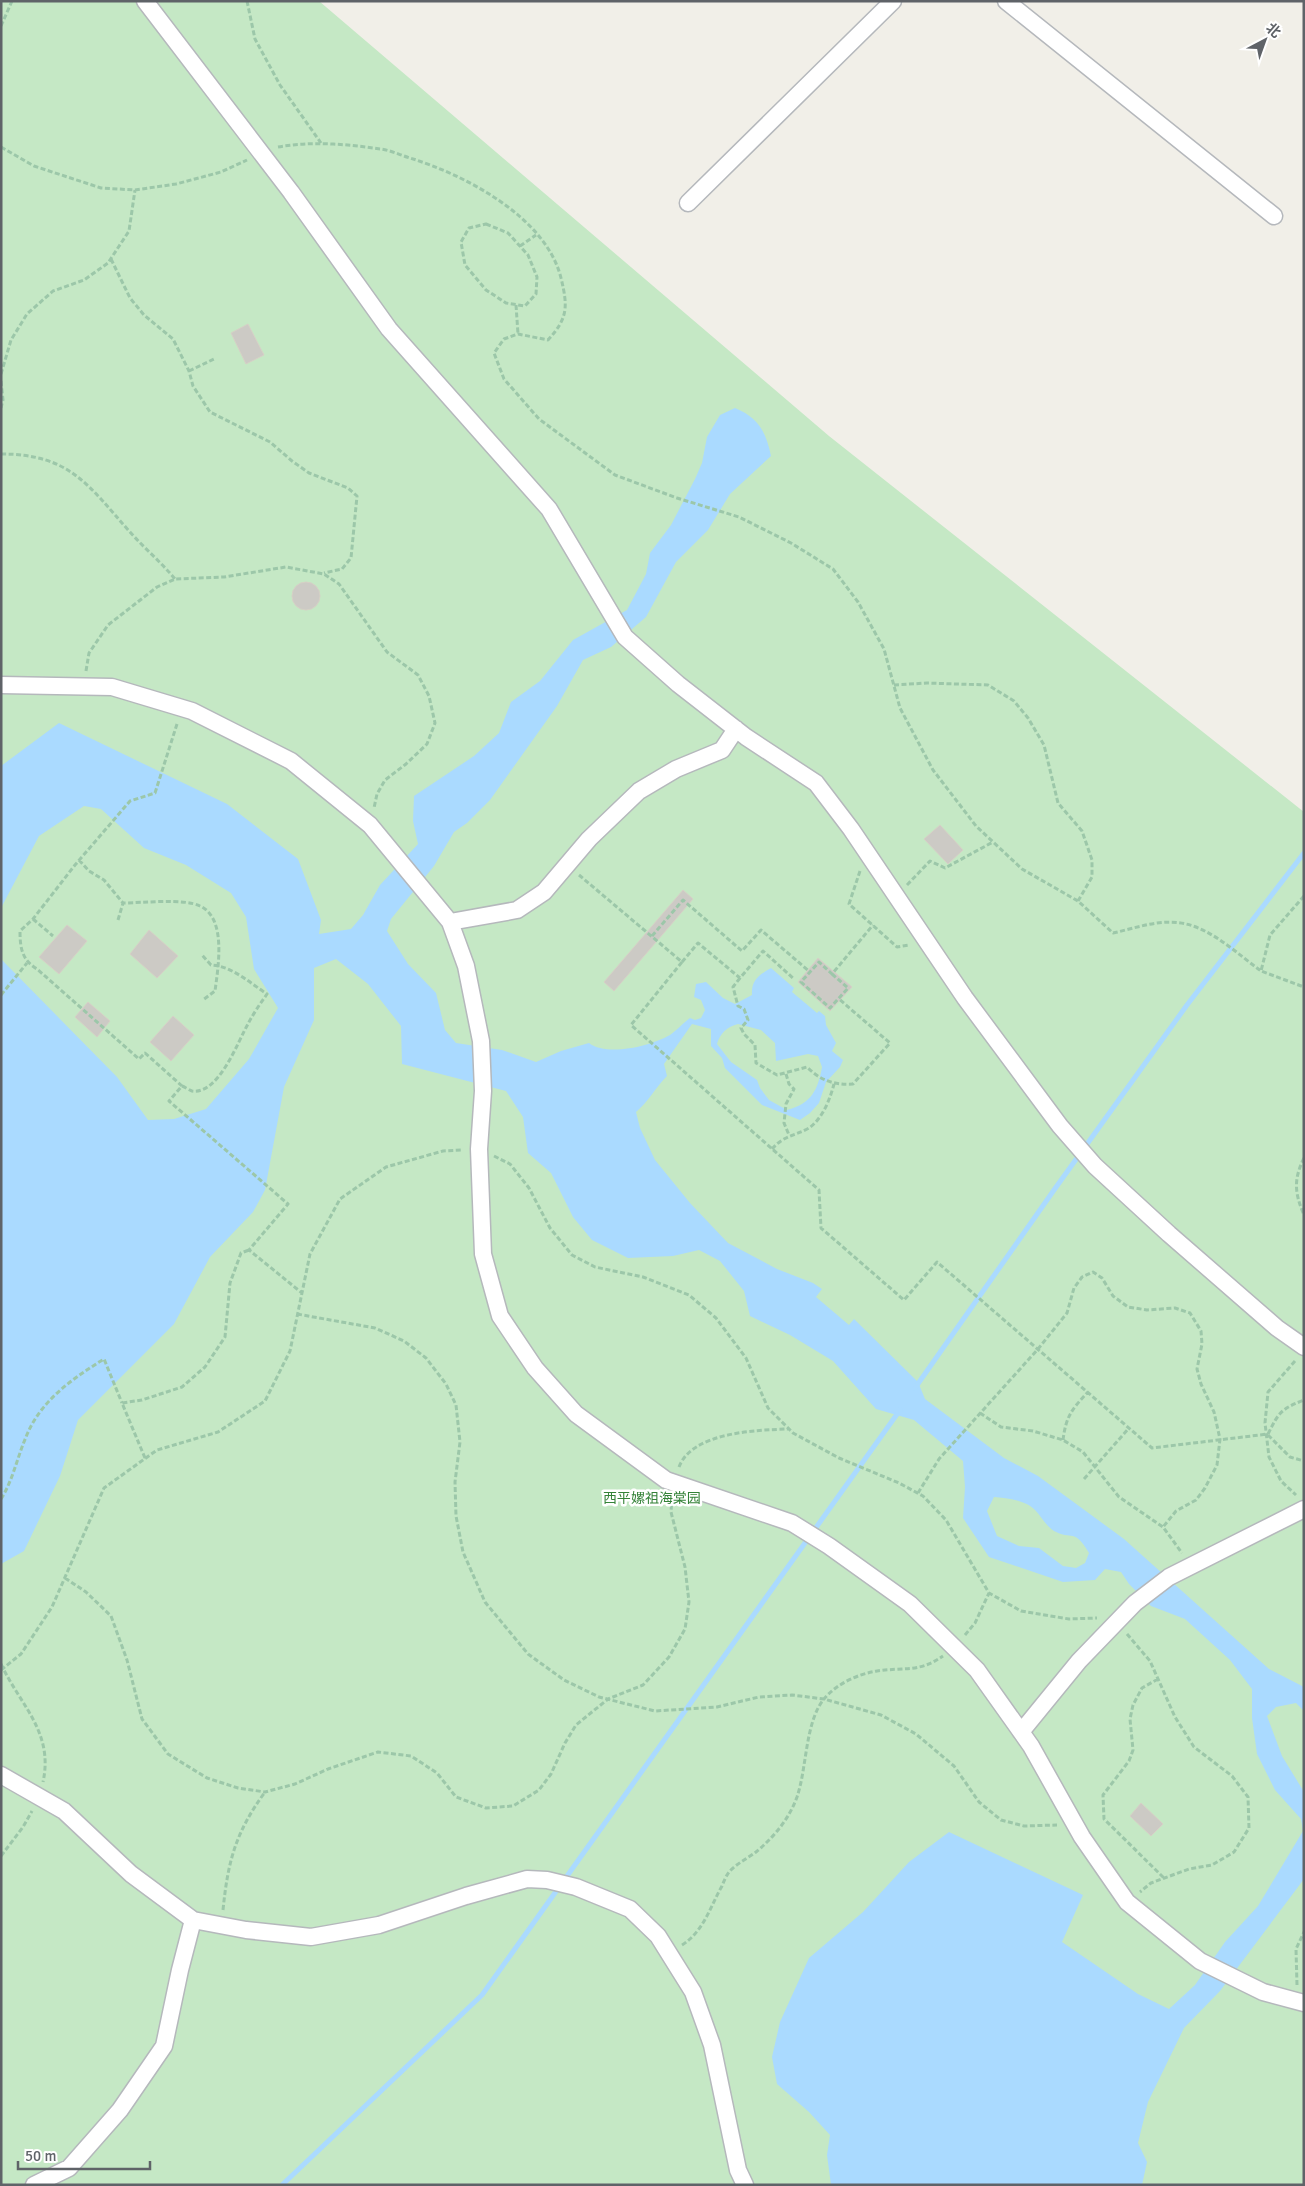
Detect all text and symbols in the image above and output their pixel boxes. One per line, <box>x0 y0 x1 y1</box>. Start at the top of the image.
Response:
north arrow <box>1240 15 1290 65</box>
text: 北 <box>1262 20 1284 42</box>
park label: 西平嫘祖海棠园 <box>603 1490 701 1507</box>
scale bar <box>18 2138 150 2170</box>
text: 50 m <box>25 2147 56 2165</box>

